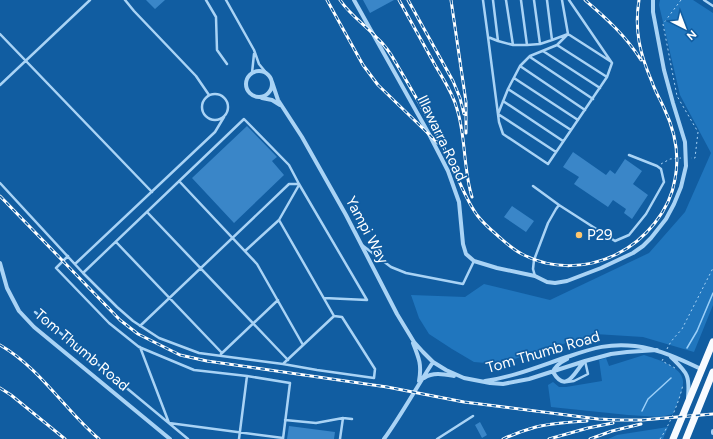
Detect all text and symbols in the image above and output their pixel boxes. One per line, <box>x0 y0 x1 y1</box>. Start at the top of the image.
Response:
north arrow <box>665 8 705 48</box>
text: N <box>684 27 699 43</box>
street label: Illawarra Road <box>413 92 471 184</box>
street label: Yampi Way <box>342 193 392 267</box>
place label: P29 <box>587 226 613 244</box>
marker: P29 <box>574 230 584 240</box>
street label: Tom Thumb Road <box>31 305 133 395</box>
street label: Tom Thumb Road <box>484 327 602 377</box>

